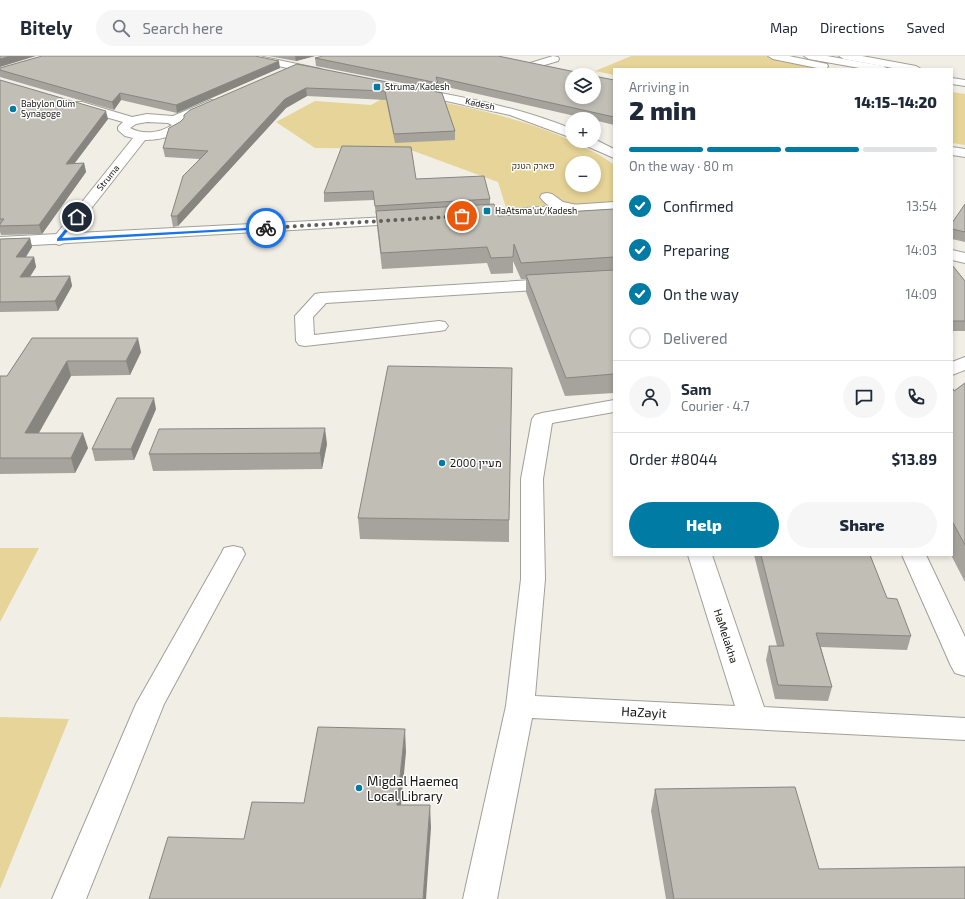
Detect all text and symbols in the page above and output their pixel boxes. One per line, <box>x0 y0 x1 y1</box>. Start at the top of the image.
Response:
search box <box>96 10 376 46</box>
text: Bitely <box>20 16 72 39</box>
icon: search <box>110 17 132 39</box>
text: Search here <box>142 19 223 37</box>
text: Map <box>770 19 798 36</box>
text: Directions <box>820 19 885 36</box>
text: Saved <box>907 19 945 36</box>
map controls <box>565 68 601 192</box>
button: layers <box>565 68 601 104</box>
text: Arriving in <box>629 79 689 95</box>
place label: Struma/Kadesh <box>385 81 450 92</box>
marker: Struma/Kadesh <box>372 82 382 92</box>
text: 14:15–14:20 <box>855 93 937 111</box>
text: 2 min <box>629 94 696 125</box>
street label: Kadesh <box>464 95 496 112</box>
place label: Babylon Olim Synagoge <box>21 98 75 119</box>
marker: Babylon Olim Synagoge <box>8 104 18 114</box>
button: + <box>565 112 601 148</box>
button: − <box>565 156 601 192</box>
text: On the way · 80 m <box>629 158 733 174</box>
park label: פארק הטנק <box>511 160 555 171</box>
street label: Struma <box>94 163 121 193</box>
icon: check <box>629 195 651 217</box>
text: Confirmed <box>663 197 734 215</box>
text: 13:54 <box>907 198 937 214</box>
pin <box>445 199 479 233</box>
pin <box>60 200 94 234</box>
icon: bag <box>451 205 473 227</box>
place label: HaAtsma'ut/Kadesh <box>495 205 577 216</box>
icon: home <box>66 206 88 228</box>
marker: HaAtsma'ut/Kadesh <box>482 206 492 216</box>
courier <box>246 208 286 248</box>
icon: bike <box>255 217 277 239</box>
icon: check <box>629 239 651 261</box>
text: Preparing <box>663 241 729 259</box>
text: 14:03 <box>906 242 937 258</box>
icon: check <box>629 283 651 305</box>
text: On the way <box>663 285 739 303</box>
text: 14:09 <box>905 286 937 302</box>
text: Delivered <box>663 329 728 347</box>
button: person <box>629 376 671 418</box>
button: chat <box>843 376 885 418</box>
button: phone <box>895 376 937 418</box>
text: Sam <box>681 380 712 398</box>
text: Courier · 4.7 <box>681 398 750 414</box>
text: Order #8044 <box>629 450 717 468</box>
text: $13.89 <box>891 450 937 468</box>
place label: מעיין 2000 <box>450 456 502 469</box>
marker: מעיין 2000 <box>437 458 447 468</box>
button: Help <box>629 502 779 548</box>
button: Share <box>787 502 937 548</box>
street label: HaMelakha <box>712 607 741 665</box>
street label: HaZayit <box>621 703 667 721</box>
place label: Migdal Haemeq Local Library <box>367 773 458 804</box>
marker: Migdal Haemeq Local Library <box>354 783 364 793</box>

